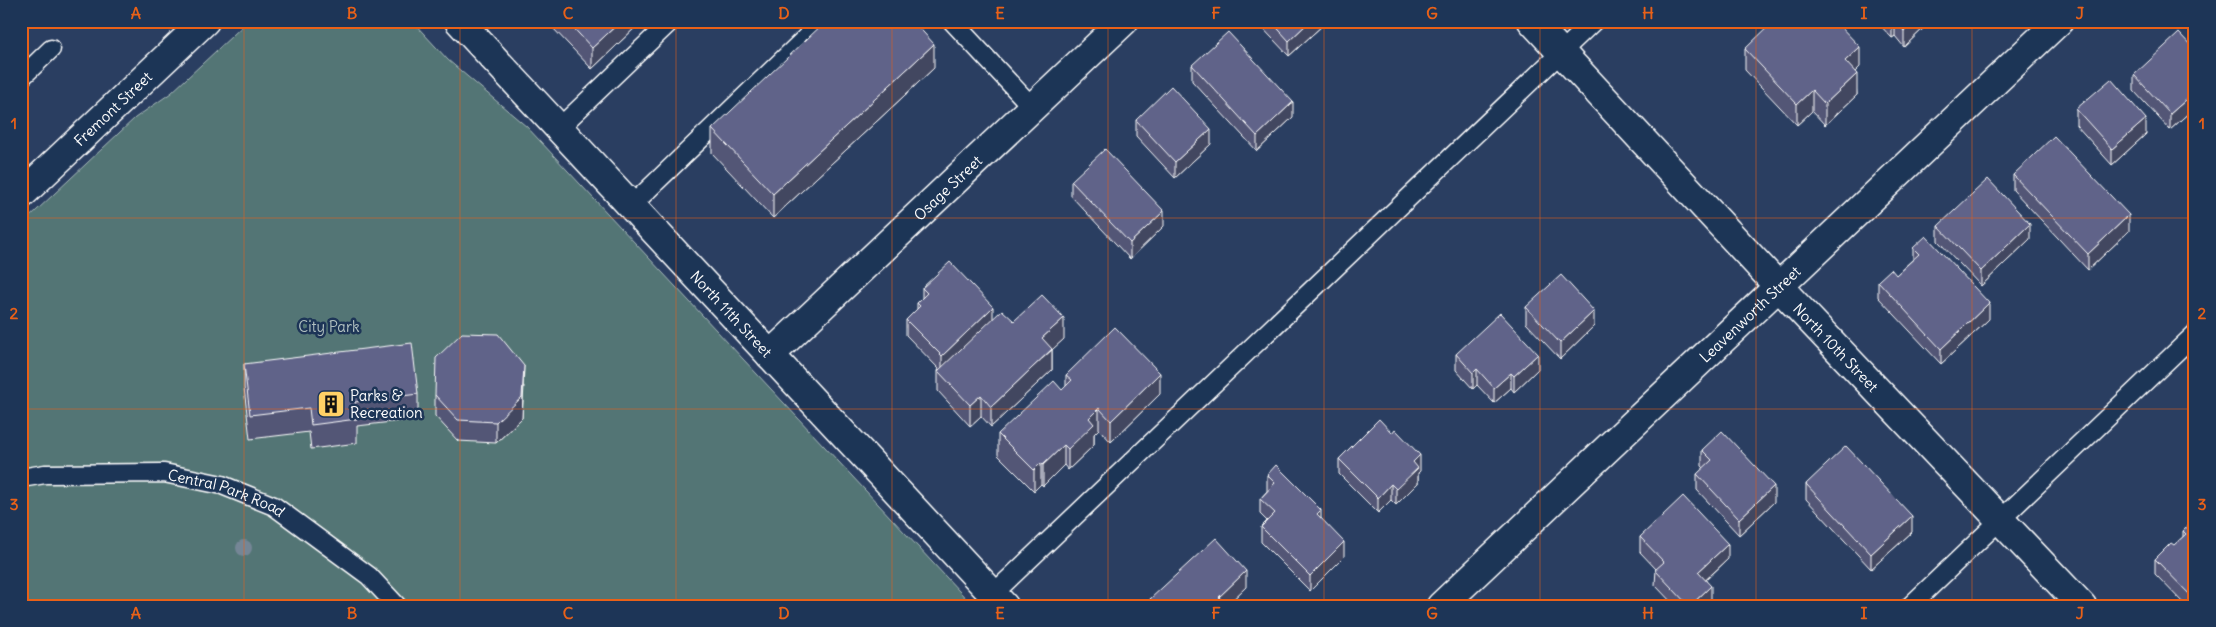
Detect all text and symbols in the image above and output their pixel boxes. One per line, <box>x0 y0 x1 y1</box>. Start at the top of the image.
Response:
text: A <box>131 3 141 23</box>
text: B <box>347 3 358 23</box>
text: C <box>563 3 574 23</box>
text: D <box>778 3 790 23</box>
text: E <box>995 3 1005 23</box>
text: F <box>1211 3 1221 23</box>
text: G <box>1426 3 1438 23</box>
text: H <box>1642 3 1654 23</box>
text: I <box>1861 3 1868 23</box>
text: J <box>2076 3 2085 23</box>
street label: Fremont Street <box>70 67 156 150</box>
text: 1 <box>11 113 17 133</box>
text: 1 <box>2199 113 2205 133</box>
street label: Osage Street <box>909 151 986 224</box>
street label: Leavenworth Street <box>1695 262 1804 366</box>
street label: North 11th Street <box>687 266 777 361</box>
street label: North 10th Street <box>1790 299 1883 396</box>
text: 2 <box>10 303 19 323</box>
text: 2 <box>2198 303 2207 323</box>
park label: City Park <box>298 317 360 336</box>
place label: Parks & Recreation <box>350 386 423 422</box>
building icon: Parks & Recreation <box>316 389 346 419</box>
street label: Central Park Road <box>166 465 289 521</box>
text: 3 <box>9 494 19 514</box>
text: 3 <box>2197 494 2207 514</box>
text: A <box>131 603 141 623</box>
text: B <box>347 603 358 623</box>
text: C <box>563 603 574 623</box>
text: D <box>778 603 790 623</box>
text: E <box>995 603 1005 623</box>
text: F <box>1211 603 1221 623</box>
text: G <box>1426 603 1438 623</box>
text: H <box>1642 603 1654 623</box>
text: I <box>1861 603 1868 623</box>
text: J <box>2076 603 2085 623</box>

